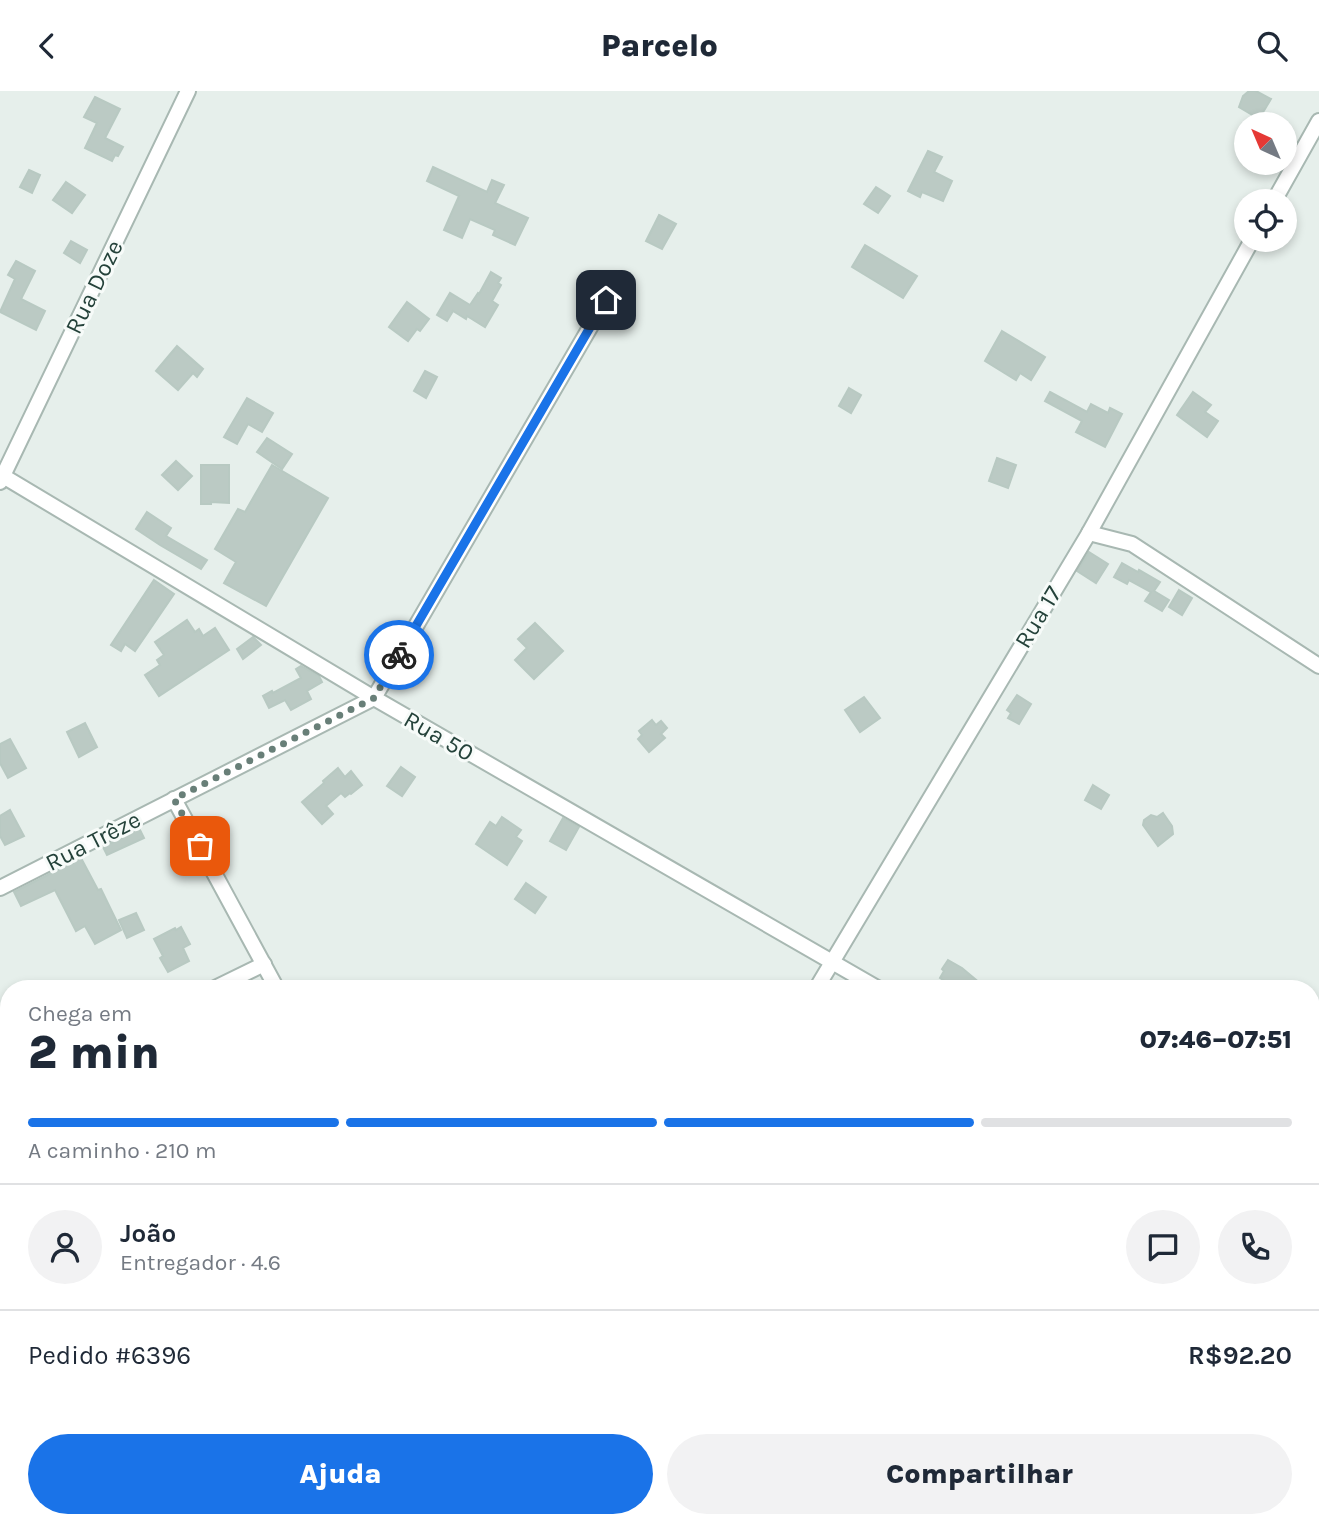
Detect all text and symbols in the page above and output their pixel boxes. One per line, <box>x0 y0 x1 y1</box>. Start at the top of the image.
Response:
icon: back <box>28 27 66 65</box>
text: Parcelo <box>601 27 718 64</box>
icon: search <box>1253 27 1291 65</box>
north arrow <box>1234 112 1297 175</box>
map controls <box>1234 112 1297 252</box>
button: locate <box>1234 189 1297 252</box>
street label: Rua Doze <box>59 236 129 338</box>
pin <box>576 270 636 330</box>
icon: home <box>587 281 625 319</box>
street label: Rua 17 <box>1009 581 1067 653</box>
courier <box>364 620 434 690</box>
icon: bike <box>380 636 418 674</box>
street label: Rua 50 <box>399 705 479 767</box>
street label: Rua Trêze <box>41 805 145 877</box>
pin <box>170 816 230 876</box>
icon: bag <box>181 827 219 865</box>
text: Chega em <box>28 1000 132 1027</box>
text: 07:46–07:51 <box>1140 1024 1292 1055</box>
text: 2 min <box>28 1026 160 1080</box>
text: A caminho · 210 m <box>28 1137 217 1164</box>
button: person <box>28 1210 102 1284</box>
button: chat <box>1126 1210 1200 1284</box>
button: phone <box>1218 1210 1292 1284</box>
text: João <box>120 1218 176 1249</box>
text: Entregador · 4.6 <box>120 1249 281 1276</box>
text: Pedido #6396 <box>28 1340 191 1371</box>
text: R$92.20 <box>1188 1340 1292 1371</box>
button: Ajuda <box>28 1434 653 1514</box>
button: Compartilhar <box>667 1434 1292 1514</box>

